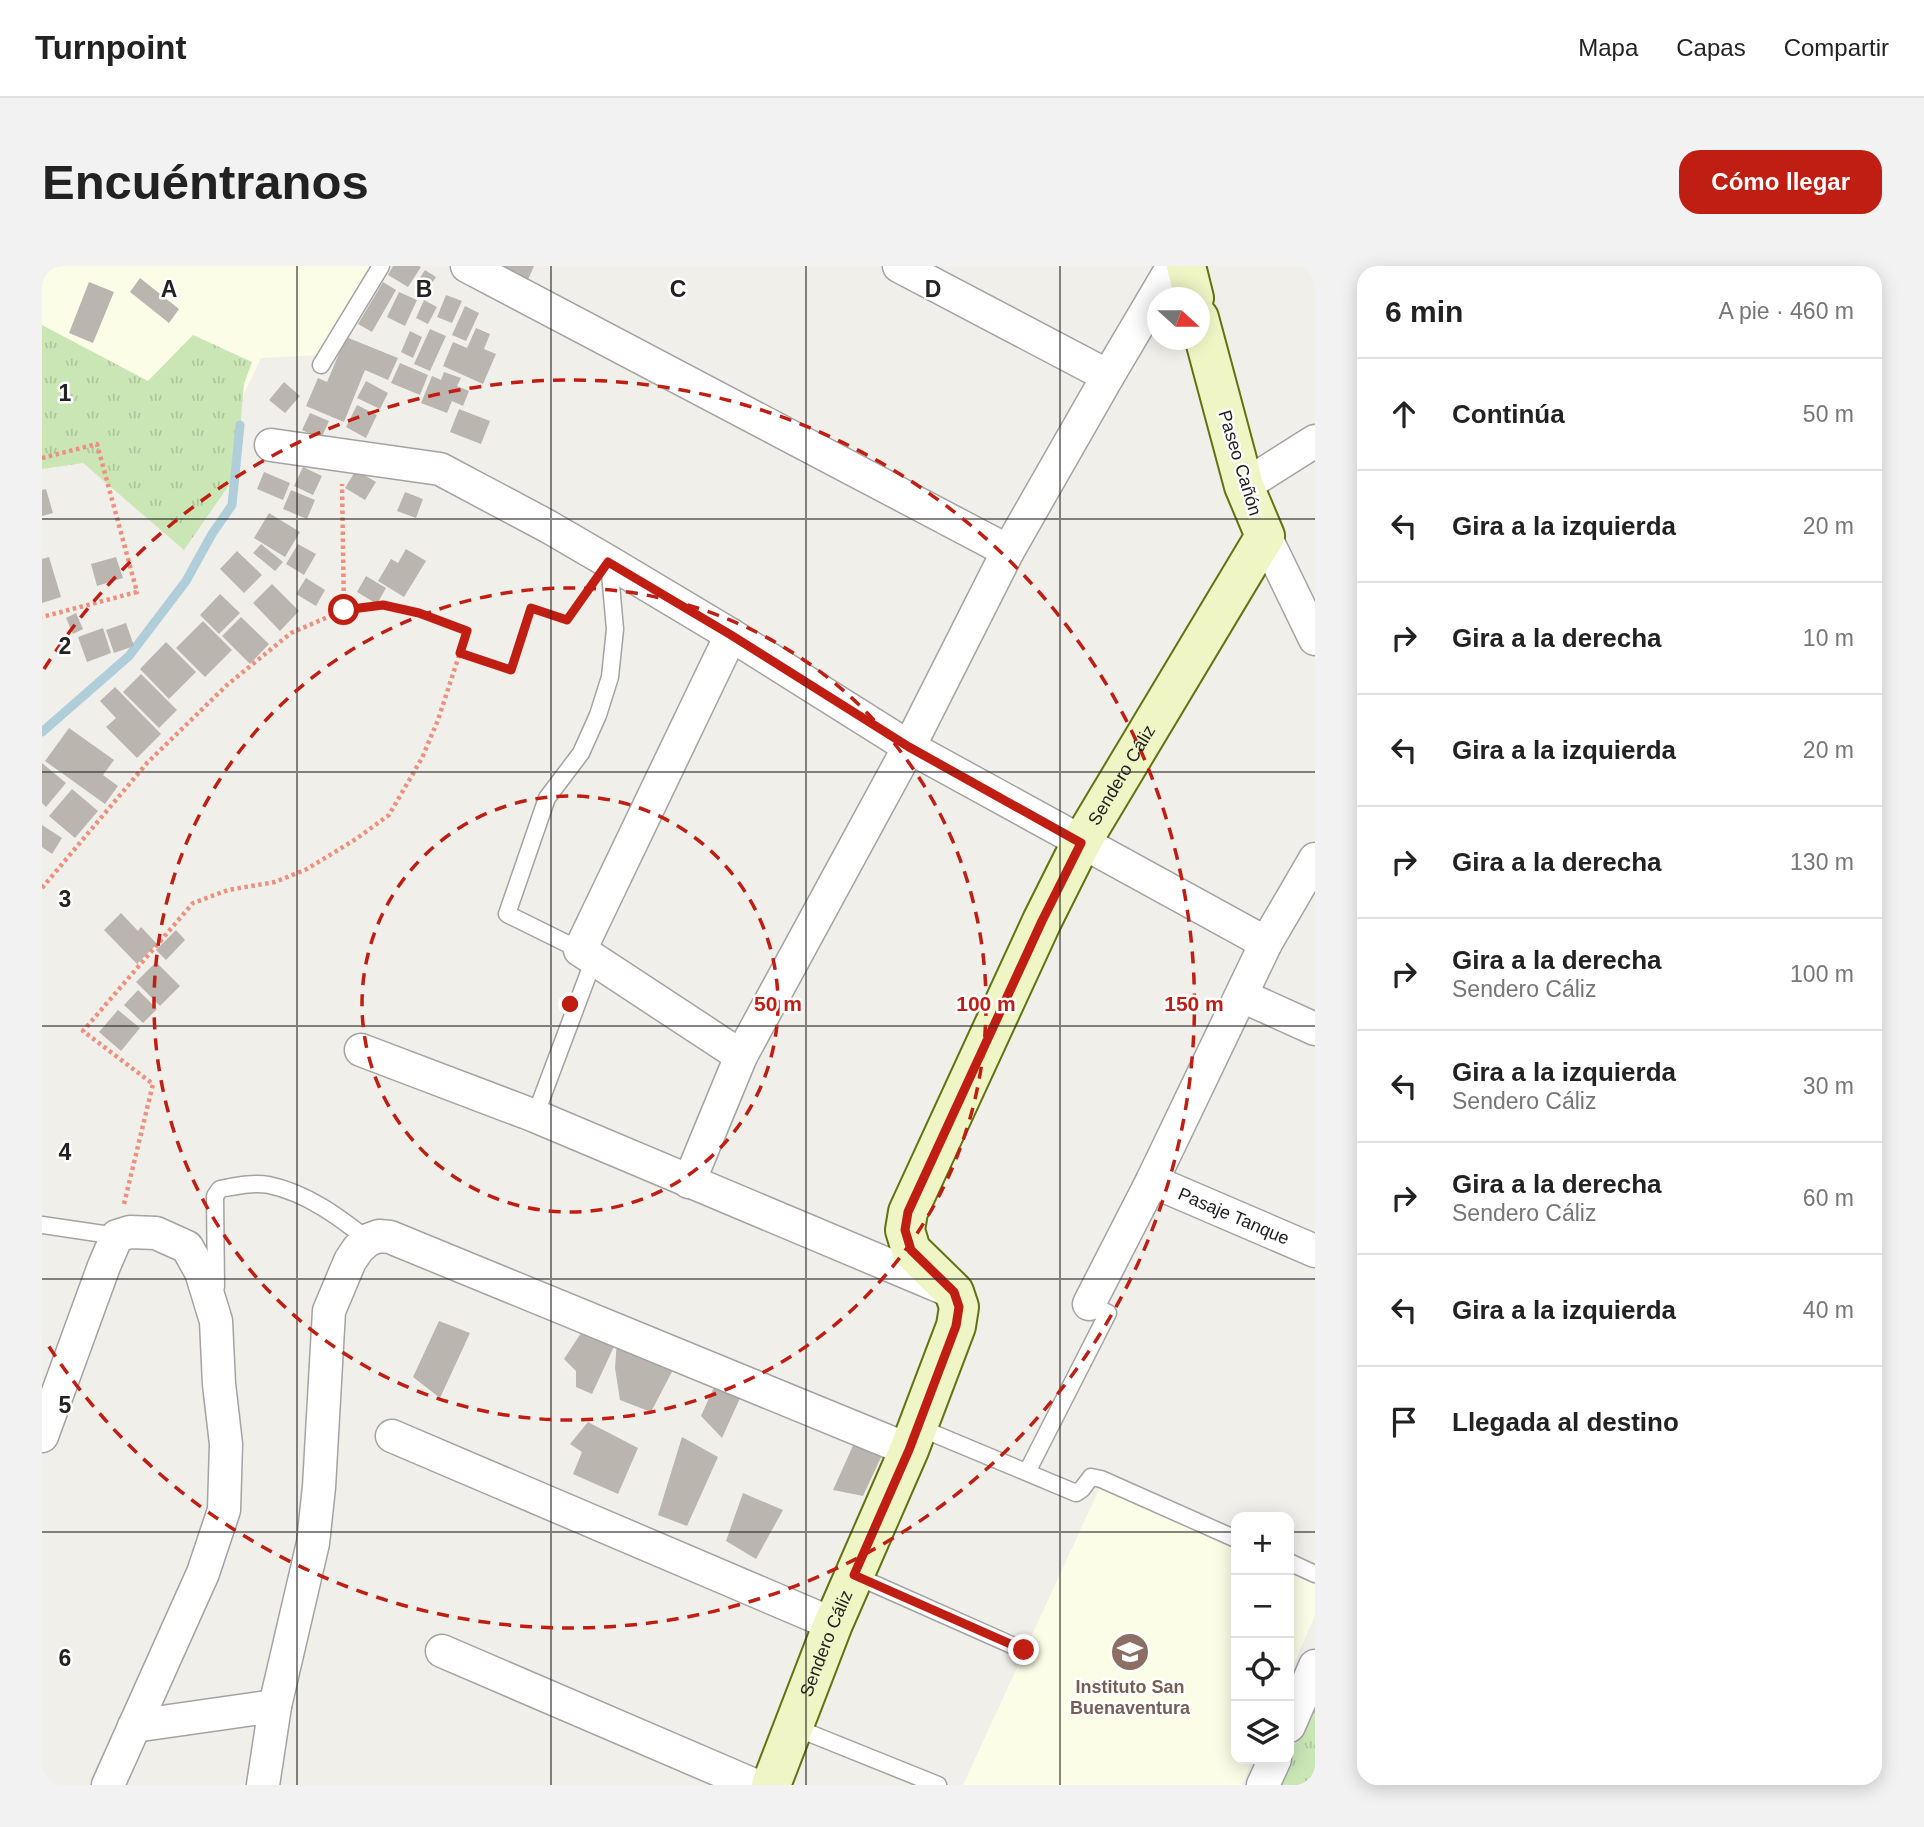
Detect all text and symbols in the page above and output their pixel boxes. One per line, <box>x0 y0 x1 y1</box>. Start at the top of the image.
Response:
text: Turnpoint <box>35 29 187 66</box>
text: Mapa <box>1578 34 1638 61</box>
text: Capas <box>1676 34 1746 61</box>
text: Compartir <box>1784 34 1889 61</box>
button: Cómo llegar <box>1679 150 1882 214</box>
text: Encuéntranos <box>42 155 369 209</box>
text: A <box>161 276 177 302</box>
text: B <box>416 276 432 302</box>
text: C <box>670 276 686 302</box>
text: D <box>925 276 941 302</box>
north arrow <box>1147 287 1210 350</box>
text: 6 min <box>1385 295 1463 328</box>
text: A pie · 460 m <box>1718 298 1854 324</box>
text: 1 <box>59 380 72 406</box>
icon: ahead <box>1385 395 1423 433</box>
text: Continúa <box>1452 399 1565 429</box>
text: 50 m <box>1803 401 1854 427</box>
street label: Paseo Cañón <box>1214 408 1266 518</box>
icon: left <box>1385 507 1423 545</box>
text: Gira a la izquierda <box>1452 511 1676 541</box>
text: 20 m <box>1803 513 1854 539</box>
route start <box>328 594 359 625</box>
icon: right <box>1385 619 1423 657</box>
text: Gira a la derecha <box>1452 623 1662 653</box>
text: 10 m <box>1803 625 1854 651</box>
text: 2 <box>59 633 71 659</box>
street label: Sendero Cáliz <box>1084 721 1159 829</box>
icon: left <box>1385 731 1423 769</box>
text: Gira a la izquierda <box>1452 735 1676 765</box>
text: 20 m <box>1803 737 1854 763</box>
icon: right <box>1385 843 1423 881</box>
text: Gira a la derecha <box>1452 847 1662 877</box>
text: 130 m <box>1790 849 1854 875</box>
text: 3 <box>59 886 71 912</box>
text: Gira a la derecha <box>1452 945 1662 975</box>
icon: right <box>1385 955 1423 993</box>
text: 100 m <box>1790 961 1854 987</box>
text: Sendero Cáliz <box>1452 976 1596 1002</box>
centre of rings <box>558 992 582 1016</box>
text: 50 m <box>754 992 802 1015</box>
text: 100 m <box>956 992 1016 1015</box>
text: 150 m <box>1164 992 1224 1015</box>
text: Gira a la izquierda <box>1452 1057 1676 1087</box>
icon: left <box>1385 1067 1423 1105</box>
text: 30 m <box>1803 1073 1854 1099</box>
text: Sendero Cáliz <box>1452 1088 1596 1114</box>
text: 4 <box>59 1139 72 1165</box>
text: Gira a la derecha <box>1452 1169 1662 1199</box>
icon: right <box>1385 1179 1423 1217</box>
street label: Pasaje Tanque <box>1175 1183 1292 1249</box>
text: 60 m <box>1803 1185 1854 1211</box>
text: Sendero Cáliz <box>1452 1200 1596 1226</box>
icon: left <box>1385 1291 1423 1329</box>
text: Gira a la izquierda <box>1452 1295 1676 1325</box>
text: 40 m <box>1803 1297 1854 1323</box>
text: 5 <box>59 1392 72 1418</box>
icon: arrive <box>1385 1403 1423 1441</box>
text: Llegada al destino <box>1452 1407 1679 1437</box>
map controls <box>1231 1512 1294 1764</box>
button: + <box>1231 1512 1294 1575</box>
button: − <box>1231 1575 1294 1638</box>
street label: Sendero Cáliz <box>796 1587 857 1700</box>
school or university icon: Instituto San Buenaventura <box>1109 1631 1151 1673</box>
route end <box>1008 1634 1039 1665</box>
button: locate <box>1231 1638 1294 1701</box>
text: 6 <box>59 1645 71 1671</box>
place label: Instituto San Buenaventura <box>1070 1677 1191 1718</box>
button: layers <box>1231 1701 1294 1764</box>

